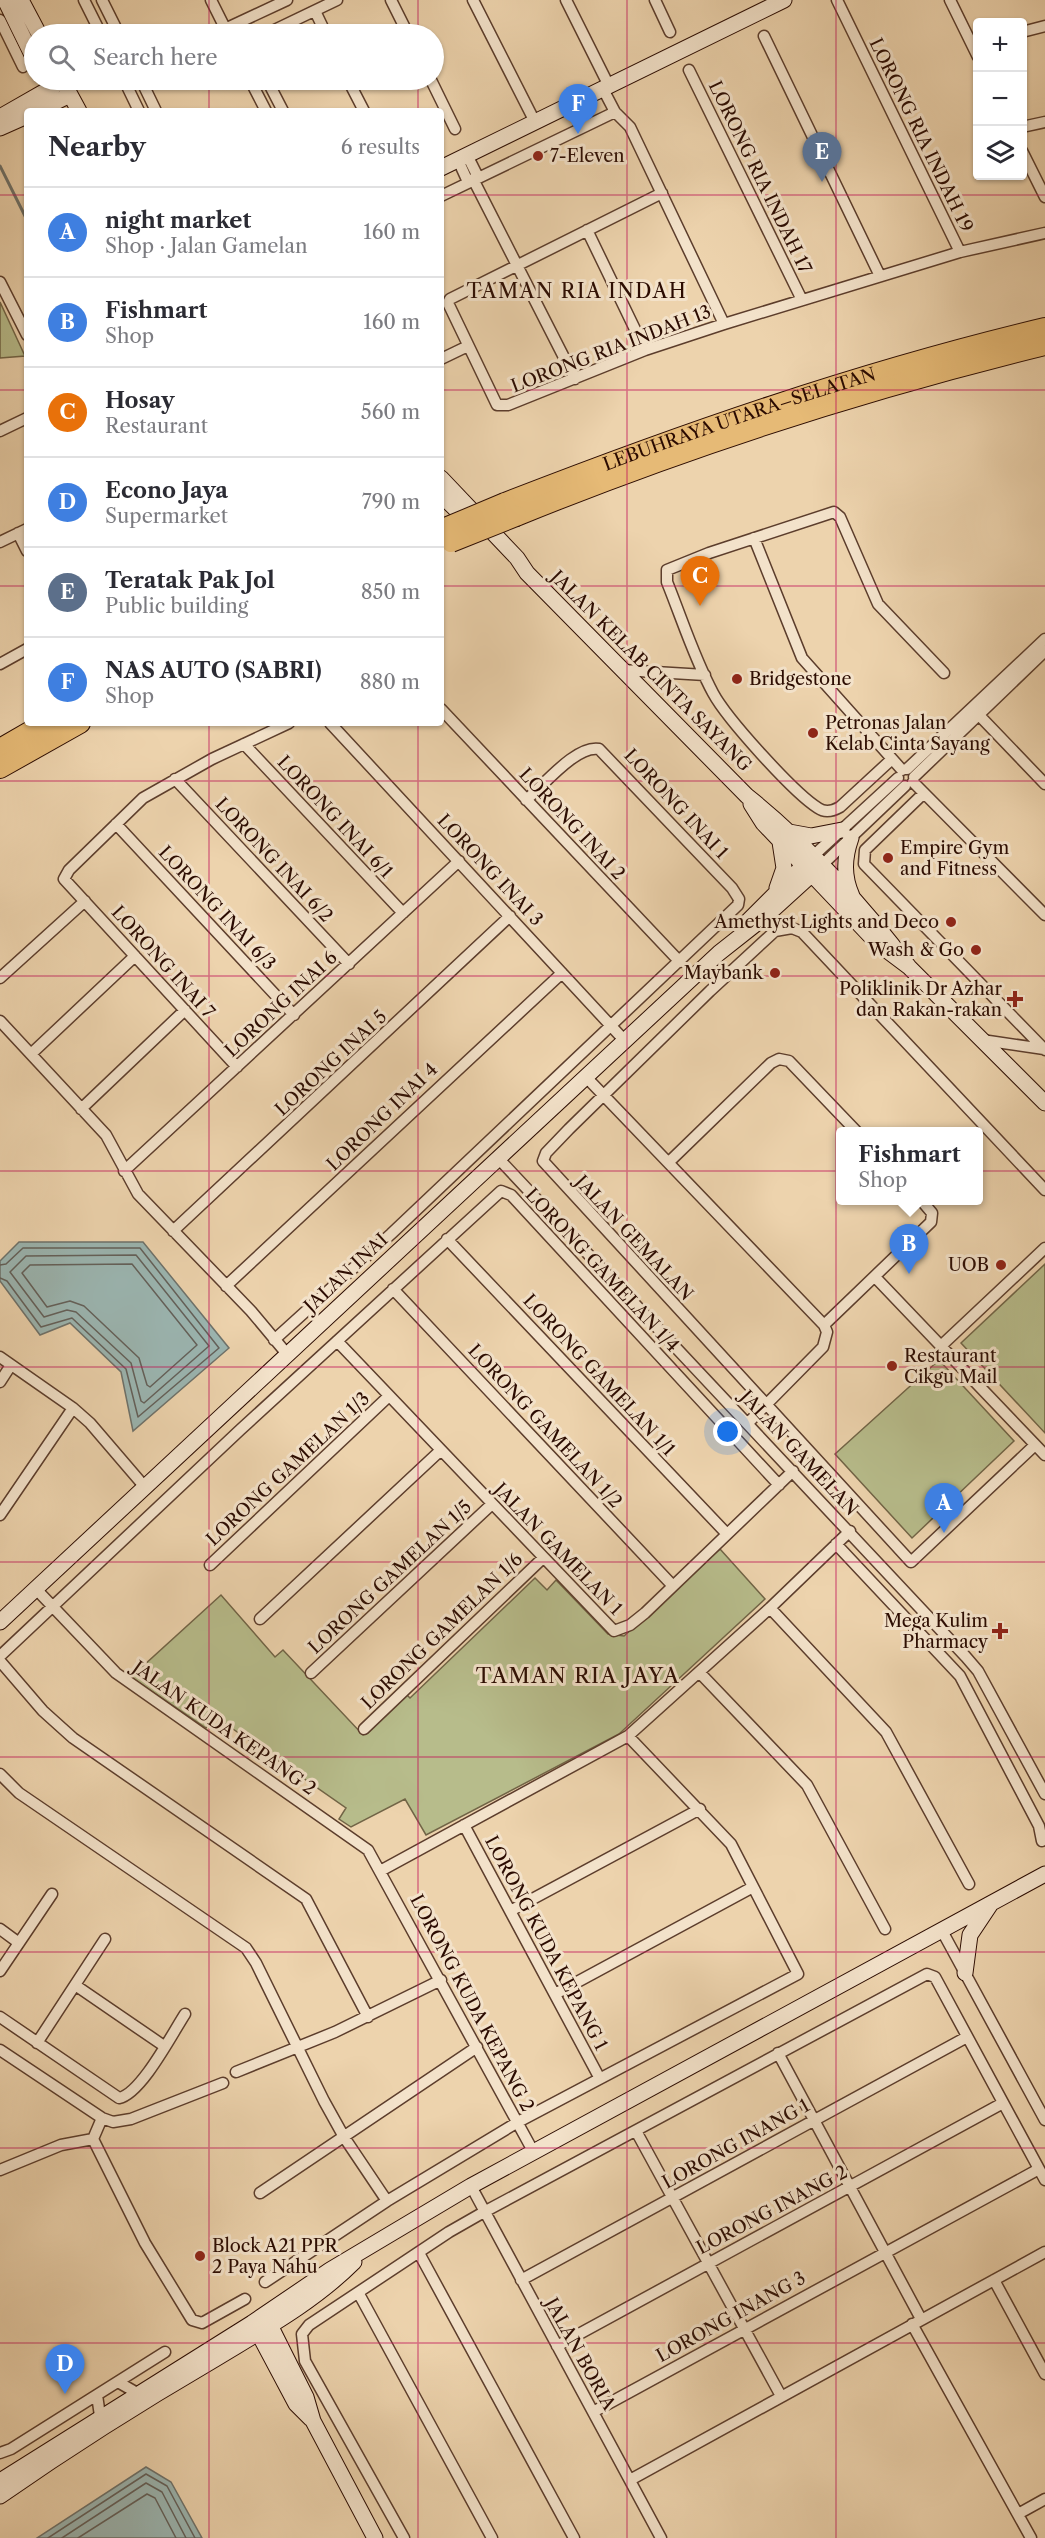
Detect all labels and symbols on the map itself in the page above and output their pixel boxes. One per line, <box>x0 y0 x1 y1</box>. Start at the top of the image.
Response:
street label: LORONG RIA INDAH 19 <box>864 34 978 236</box>
street label: LORONG RIA INDAH 17 <box>704 77 816 277</box>
pin: F <box>558 84 598 134</box>
pin: E <box>802 132 842 182</box>
place label: 7-Eleven <box>550 145 625 167</box>
marker: 7-Eleven <box>531 149 545 163</box>
district label: TAMAN RIA INDAH <box>467 279 687 303</box>
street label: LORONG RIA INDAH 13 <box>508 301 714 397</box>
street label: LEBUHRAYA UTARA–SELATAN <box>600 363 878 476</box>
pin: C <box>680 556 720 606</box>
street label: JALAN KELAB CINTA SAYANG <box>546 566 756 776</box>
place label: Bridgestone <box>749 668 852 690</box>
marker: Bridgestone <box>730 672 744 686</box>
place label: Petronas Jalan Kelab Cinta Sayang <box>825 712 990 755</box>
marker: Petronas Jalan Kelab Cinta Sayang <box>806 726 820 740</box>
street label: LORONG INAI 1 <box>619 744 733 864</box>
street label: LORONG INAI 6/1 <box>273 751 398 883</box>
street label: LORONG INAI 2 <box>514 763 630 885</box>
street label: LORONG INAI 6/2 <box>211 793 337 927</box>
street label: LORONG INAI 3 <box>433 810 547 930</box>
place label: Empire Gym and Fitness <box>900 837 1009 880</box>
street label: LORONG INAI 6/3 <box>154 841 280 975</box>
marker: Empire Gym and Fitness <box>881 851 895 865</box>
street label: LORONG INAI 7 <box>107 901 219 1023</box>
place label: Amethyst Lights and Deco <box>713 911 939 933</box>
marker: Amethyst Lights and Deco <box>944 915 958 929</box>
place label: Wash & Go <box>867 939 964 961</box>
marker: Wash & Go <box>969 943 983 957</box>
street label: LORONG INAI 6 <box>220 946 342 1062</box>
place label: Maybank <box>684 962 765 984</box>
marker: Maybank <box>768 966 782 980</box>
place label: Poliklinik Dr Azhar dan Rakan-rakan <box>839 978 1002 1021</box>
marker: Poliklinik Dr Azhar dan Rakan-rakan <box>1006 990 1024 1008</box>
street label: LORONG INAI 5 <box>271 1006 391 1120</box>
street label: LORONG INAI 4 <box>322 1059 442 1175</box>
street label: JALAN GEMALAN <box>568 1169 698 1305</box>
street label: LORONG GAMELAN 1/4 <box>521 1184 683 1356</box>
pin: B <box>890 1224 928 1274</box>
street label: JALAN INAI <box>297 1229 392 1319</box>
place label: UOB <box>948 1254 989 1276</box>
marker: UOB <box>994 1258 1008 1272</box>
street label: LORONG GAMELAN 1/1 <box>518 1290 680 1461</box>
street label: LORONG GAMELAN 1/2 <box>463 1340 627 1512</box>
place label: Restaurant Cikgu Mail <box>904 1345 997 1388</box>
marker: Restaurant Cikgu Mail <box>885 1359 899 1373</box>
street label: JALAN GAMELAN <box>733 1384 863 1520</box>
street label: LORONG GAMELAN 1/3 <box>202 1388 374 1550</box>
your location <box>713 1417 742 1446</box>
street label: JALAN GAMELAN 1 <box>487 1476 627 1620</box>
pin: A <box>924 1484 964 1533</box>
street label: LORONG GAMELAN 1/5 <box>304 1496 476 1658</box>
street label: LORONG GAMELAN 1/6 <box>357 1548 527 1714</box>
place label: Mega Kulim Pharmacy <box>884 1610 989 1653</box>
marker: Mega Kulim Pharmacy <box>993 1624 1007 1638</box>
street label: JALAN KUDA KEPANG 2 <box>126 1655 320 1800</box>
district label: TAMAN RIA JAYA <box>476 1663 680 1688</box>
street label: LORONG KUDA KEPANG 1 <box>480 1832 612 2054</box>
street label: LORONG KUDA KEPANG 2 <box>405 1891 539 2115</box>
street label: LORONG INANG 1 <box>659 2094 814 2194</box>
street label: LORONG INANG 2 <box>693 2161 851 2259</box>
place label: Block A21 PPR 2 Paya Nahu <box>212 2235 338 2278</box>
marker: Block A21 PPR 2 Paya Nahu <box>193 2249 207 2263</box>
street label: LORONG INANG 3 <box>653 2267 809 2367</box>
street label: JALAN BORIA <box>539 2291 620 2415</box>
pin: D <box>46 2344 84 2394</box>

